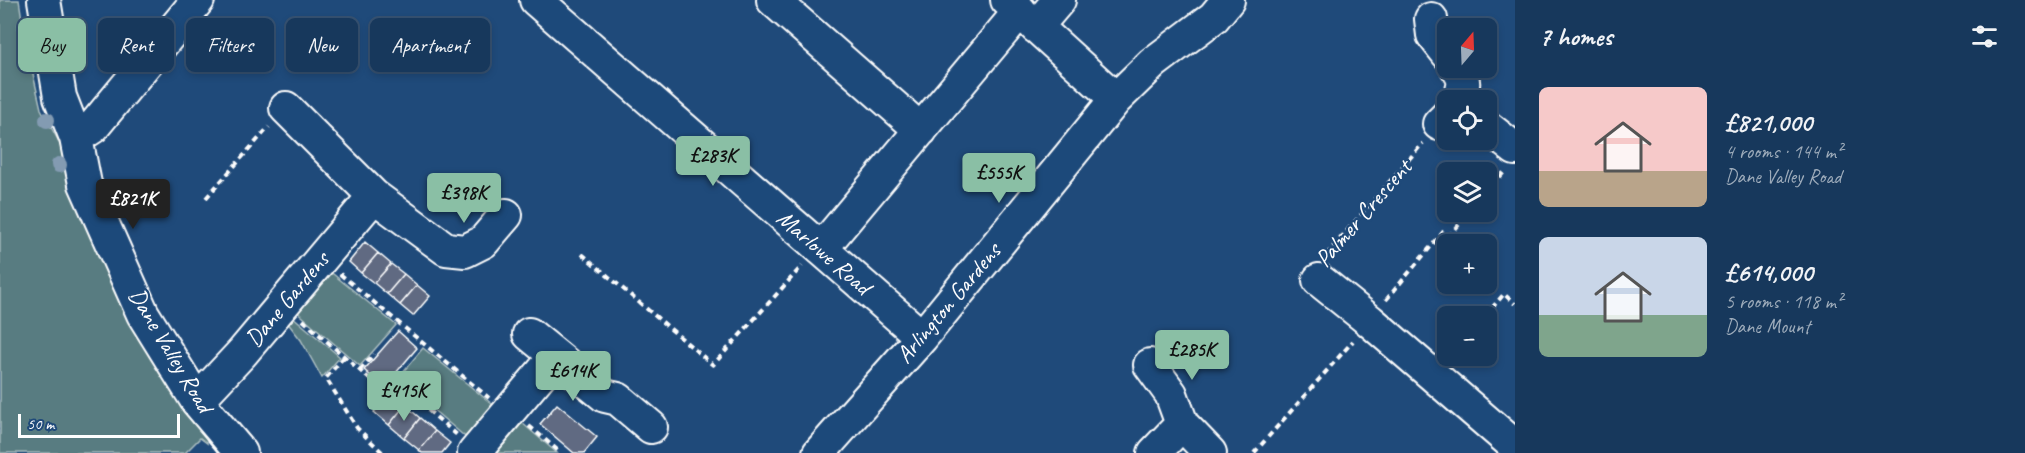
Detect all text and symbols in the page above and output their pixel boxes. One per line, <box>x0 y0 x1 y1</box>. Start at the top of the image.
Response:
chip: Buy <box>18 18 86 72</box>
chip: Rent <box>98 18 174 72</box>
chip: Filters <box>186 18 274 72</box>
chip: New <box>286 18 358 72</box>
chip: Apartment <box>370 18 490 72</box>
north arrow <box>1437 18 1497 78</box>
map controls <box>1437 18 1497 366</box>
text: 7 homes <box>1539 20 1612 53</box>
icon: filters <box>1968 20 2001 53</box>
button: locate <box>1437 90 1497 150</box>
text: £821,000 <box>1725 106 1812 139</box>
icon: home <box>1587 111 1659 183</box>
pin: £283K <box>671 136 755 187</box>
text: 4 rooms · 144 m² <box>1725 139 1842 164</box>
text: £283K <box>690 143 736 168</box>
street label: Palmer Crescent <box>1308 151 1419 273</box>
pin: £555K <box>957 153 1041 204</box>
text: £555K <box>976 160 1022 185</box>
button: layers <box>1437 162 1497 222</box>
text: Dane Valley Road <box>1725 164 1841 189</box>
pin: £398K <box>422 173 506 224</box>
pin: £821K <box>91 179 175 230</box>
text: £398K <box>441 180 487 205</box>
text: £821K <box>110 186 156 211</box>
street label: Marlowe Road <box>771 203 880 303</box>
button: + <box>1437 234 1497 294</box>
street label: Arlington Gardens <box>889 235 1009 369</box>
street label: Dane Gardens <box>238 244 337 353</box>
text: £614,000 <box>1725 256 1813 289</box>
icon: home <box>1587 261 1659 333</box>
street label: Dane Valley Road <box>122 282 222 421</box>
text: 5 rooms · 118 m² <box>1725 289 1842 314</box>
button: − <box>1437 306 1497 366</box>
text: Dane Mount <box>1725 314 1810 339</box>
pin: £285K <box>1150 330 1234 381</box>
text: £285K <box>1169 337 1215 362</box>
pin: £614K <box>531 351 615 402</box>
text: £614K <box>550 358 596 383</box>
pin: £415K <box>362 371 446 422</box>
text: £415K <box>381 378 427 403</box>
scale bar <box>18 411 180 438</box>
text: 50 m <box>27 414 54 434</box>

